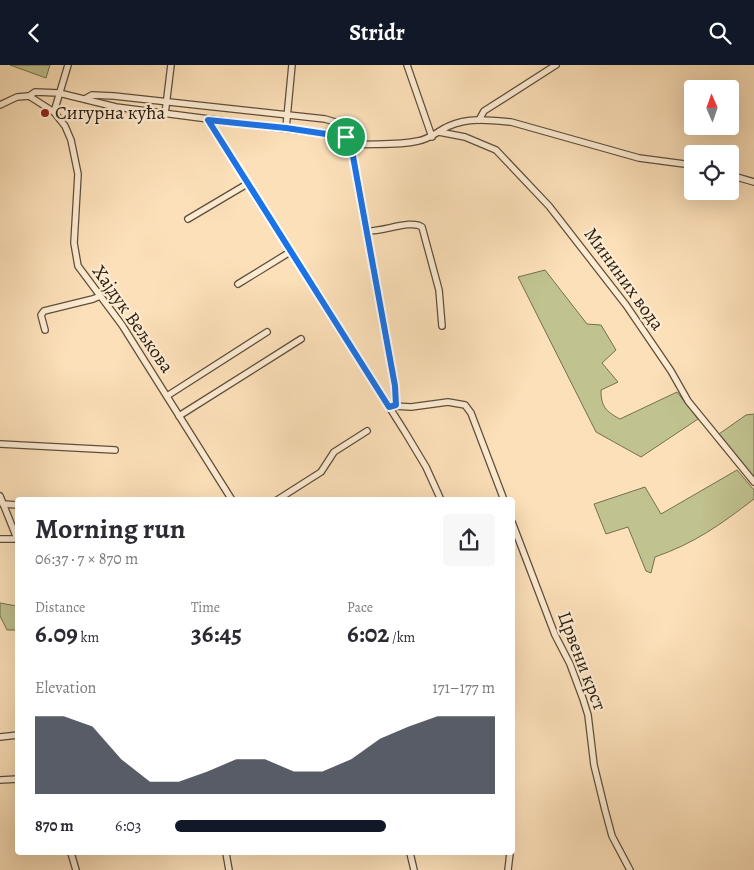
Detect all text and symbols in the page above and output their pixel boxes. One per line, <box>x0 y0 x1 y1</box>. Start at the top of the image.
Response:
text: Stridr <box>349 18 405 48</box>
icon: back <box>20 19 48 47</box>
icon: search <box>706 19 734 47</box>
north arrow <box>684 80 739 135</box>
map controls <box>684 80 739 200</box>
place label: Сигурна кућа <box>55 100 165 126</box>
marker: Сигурна кућа <box>39 107 51 119</box>
pin <box>325 116 367 158</box>
icon: arrive <box>332 123 360 151</box>
button: locate <box>684 145 739 200</box>
street label: Мининих вода <box>578 222 670 336</box>
street label: Хајдук Вељкова <box>86 260 180 378</box>
text: Morning run <box>35 510 185 548</box>
button: share <box>443 514 495 566</box>
text: 06:37 · 7 × 870 m <box>35 548 138 570</box>
text: Distance <box>35 598 85 617</box>
text: Time <box>191 598 220 617</box>
text: Pace <box>347 598 373 617</box>
street label: Црвени крст <box>551 608 613 715</box>
text: 6.09 <box>35 617 78 651</box>
text: 36:45 <box>191 617 242 651</box>
text: 6:02 <box>347 617 389 651</box>
text: km <box>78 628 99 647</box>
text: /km <box>389 628 415 647</box>
text: Elevation <box>35 677 96 699</box>
text: 171–177 m <box>432 677 495 699</box>
text: 870 m <box>35 815 74 837</box>
text: 6:03 <box>115 815 141 837</box>

